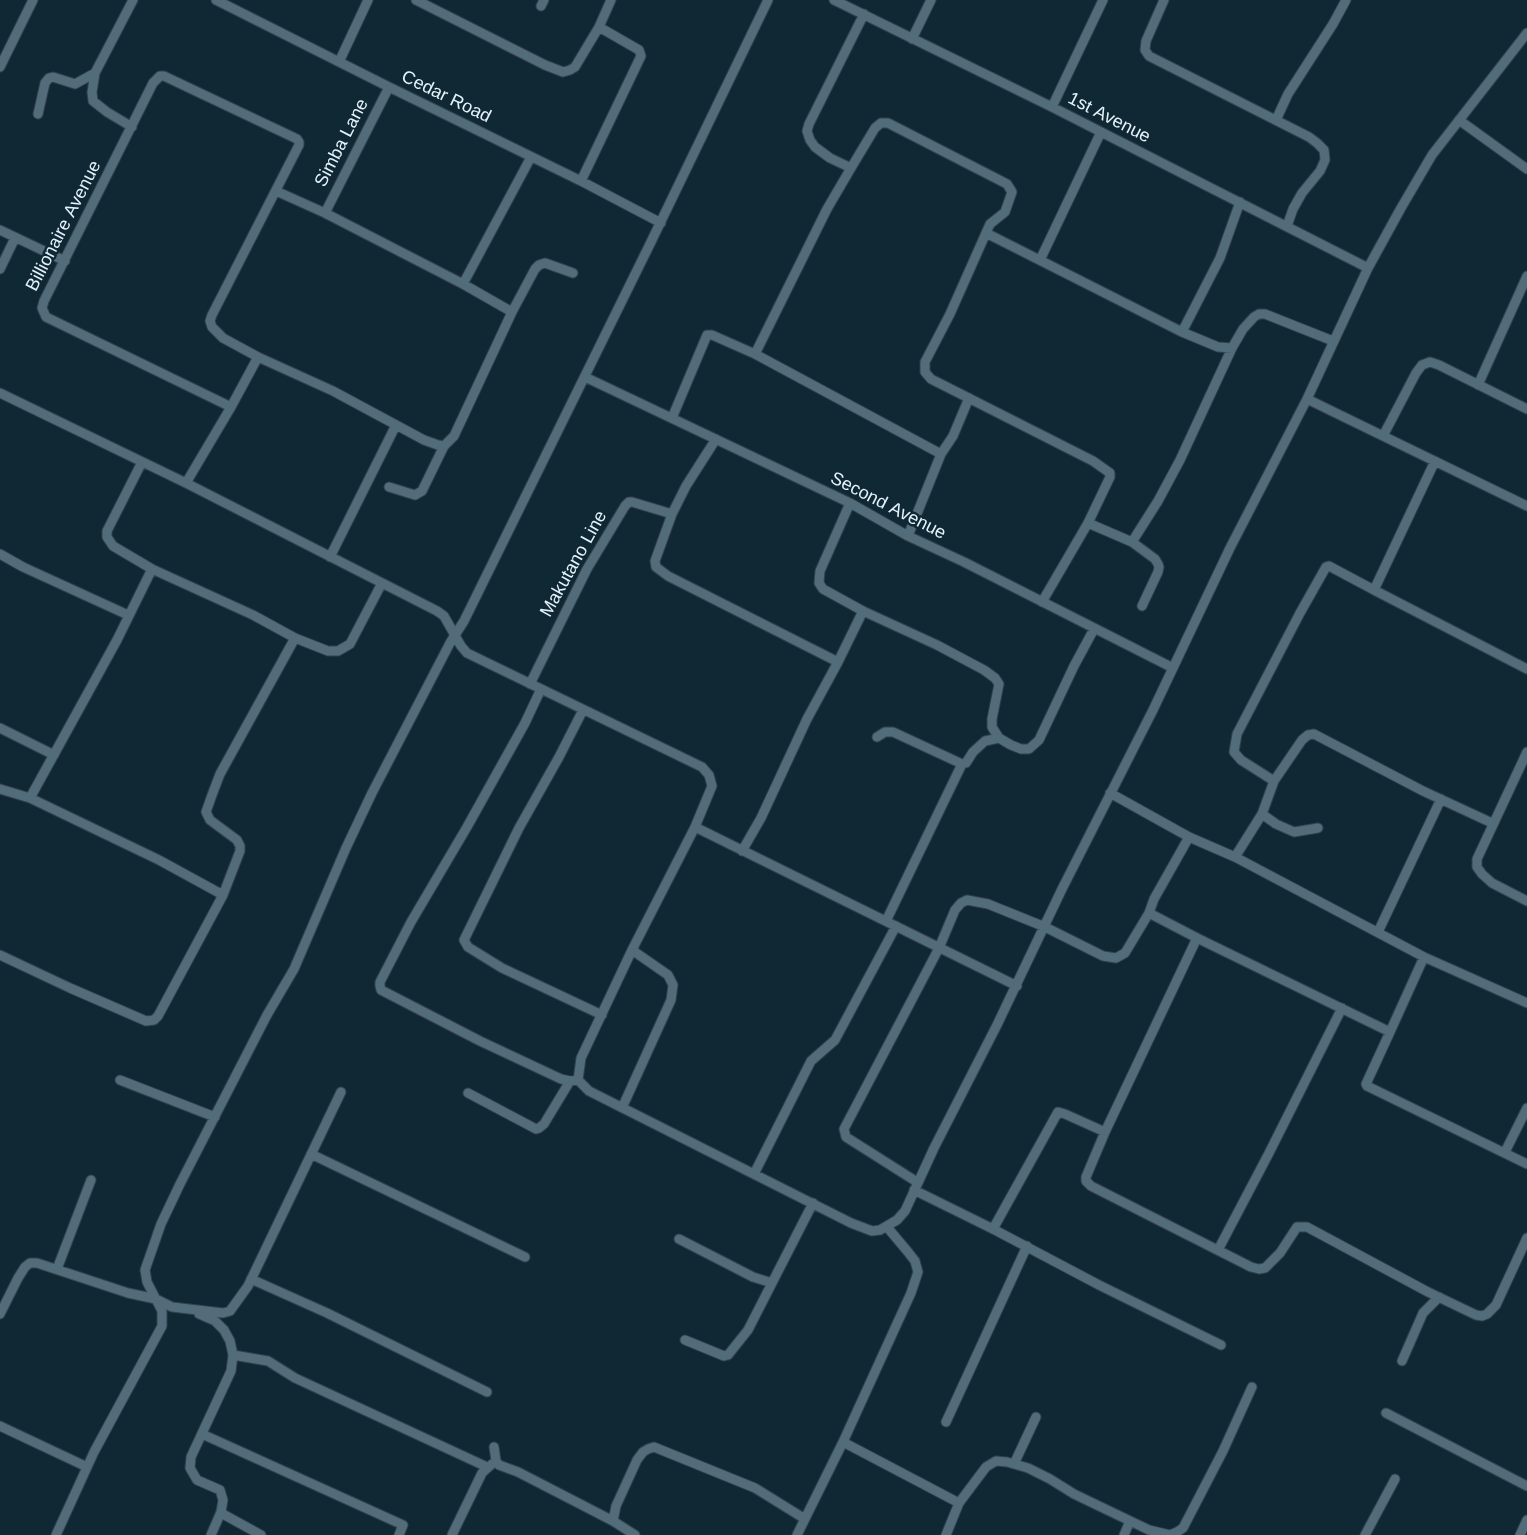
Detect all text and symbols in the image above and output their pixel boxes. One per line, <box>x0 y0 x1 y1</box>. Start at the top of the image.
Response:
street label: Cedar Road <box>398 66 494 128</box>
street label: 1st Avenue <box>1064 88 1154 148</box>
street label: Simba Lane <box>311 95 373 191</box>
street label: Billionaire Avenue <box>22 157 106 295</box>
street label: Second Avenue <box>827 468 949 544</box>
street label: Makutano Line <box>536 507 612 621</box>

